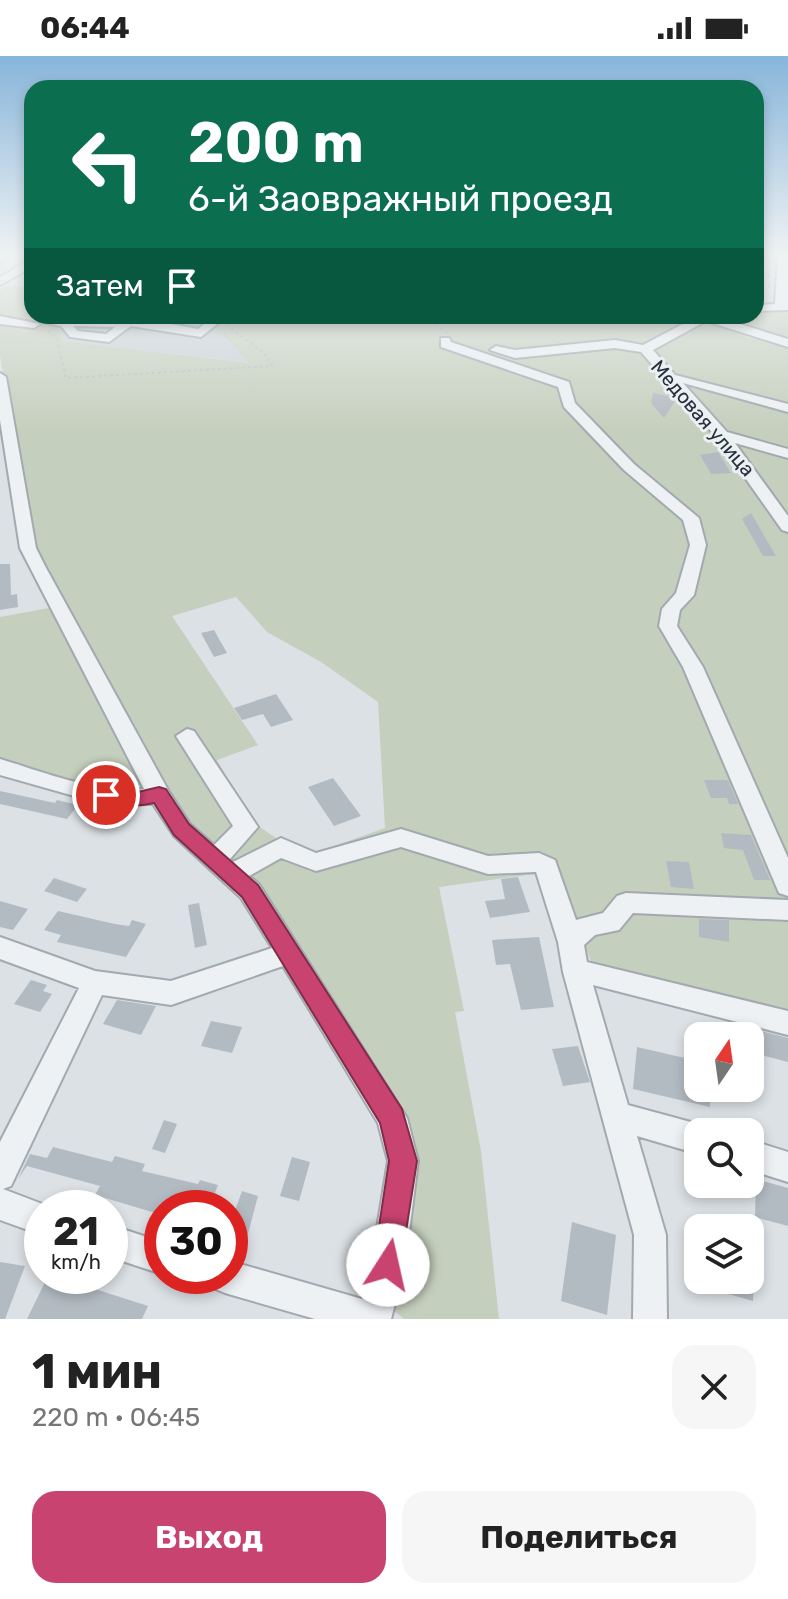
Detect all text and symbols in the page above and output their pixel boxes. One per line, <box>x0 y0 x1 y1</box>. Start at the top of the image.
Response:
text: 06:44 <box>40 10 130 46</box>
text: 200 m <box>188 110 364 176</box>
icon: left <box>56 112 160 216</box>
text: 6-й Заовражный проезд <box>188 177 613 220</box>
icon: arrive <box>160 264 204 308</box>
text: Затем <box>56 268 144 304</box>
street label: Медовая улица <box>646 355 760 481</box>
pin <box>72 761 140 829</box>
icon: arrive <box>84 773 128 817</box>
north arrow <box>684 1022 764 1102</box>
map controls <box>684 1022 764 1294</box>
button: search <box>684 1118 764 1198</box>
speed limit sign: 30 <box>144 1190 248 1294</box>
text: 21 <box>53 1208 99 1255</box>
button: layers <box>684 1214 764 1294</box>
position arrow <box>346 1223 430 1307</box>
text: km/h <box>51 1250 101 1274</box>
text: 1 мин <box>32 1343 162 1400</box>
button: close <box>672 1345 756 1429</box>
text: 220 m · 06:45 <box>32 1402 200 1433</box>
button: Выход <box>32 1491 386 1583</box>
button: Поделиться <box>402 1491 756 1583</box>

